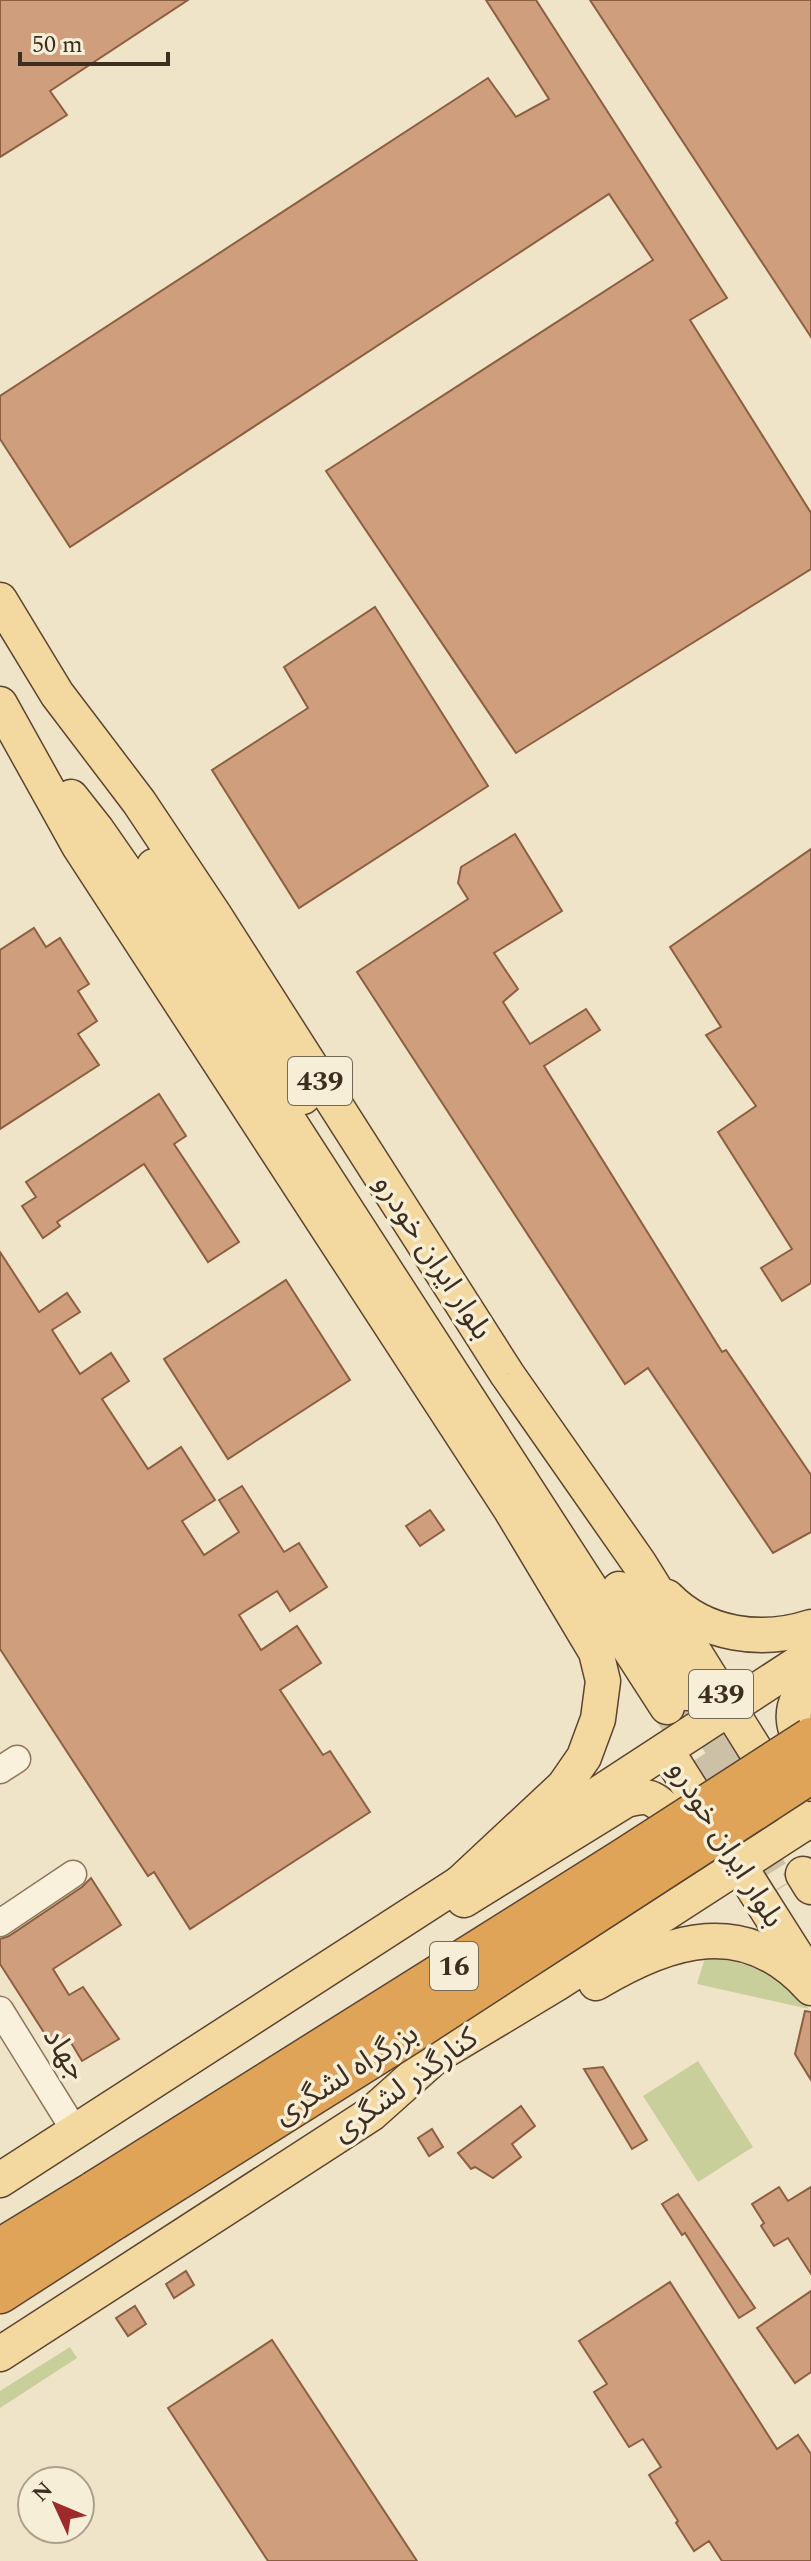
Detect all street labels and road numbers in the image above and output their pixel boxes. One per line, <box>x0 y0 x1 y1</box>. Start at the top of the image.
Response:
road number: 439 <box>288 1057 352 1105</box>
street label: بلوار ایران خودرو <box>362 1165 504 1349</box>
road number: 439 <box>689 1670 753 1718</box>
street label: بلوار ایران خودرو <box>656 1751 796 1937</box>
road number: 16 <box>430 1942 478 1990</box>
street label: بزرگراه لشگری <box>265 2011 427 2137</box>
street label: کنارگذر لشگری <box>322 2016 488 2154</box>
street label: جهاد <box>31 2018 99 2090</box>

